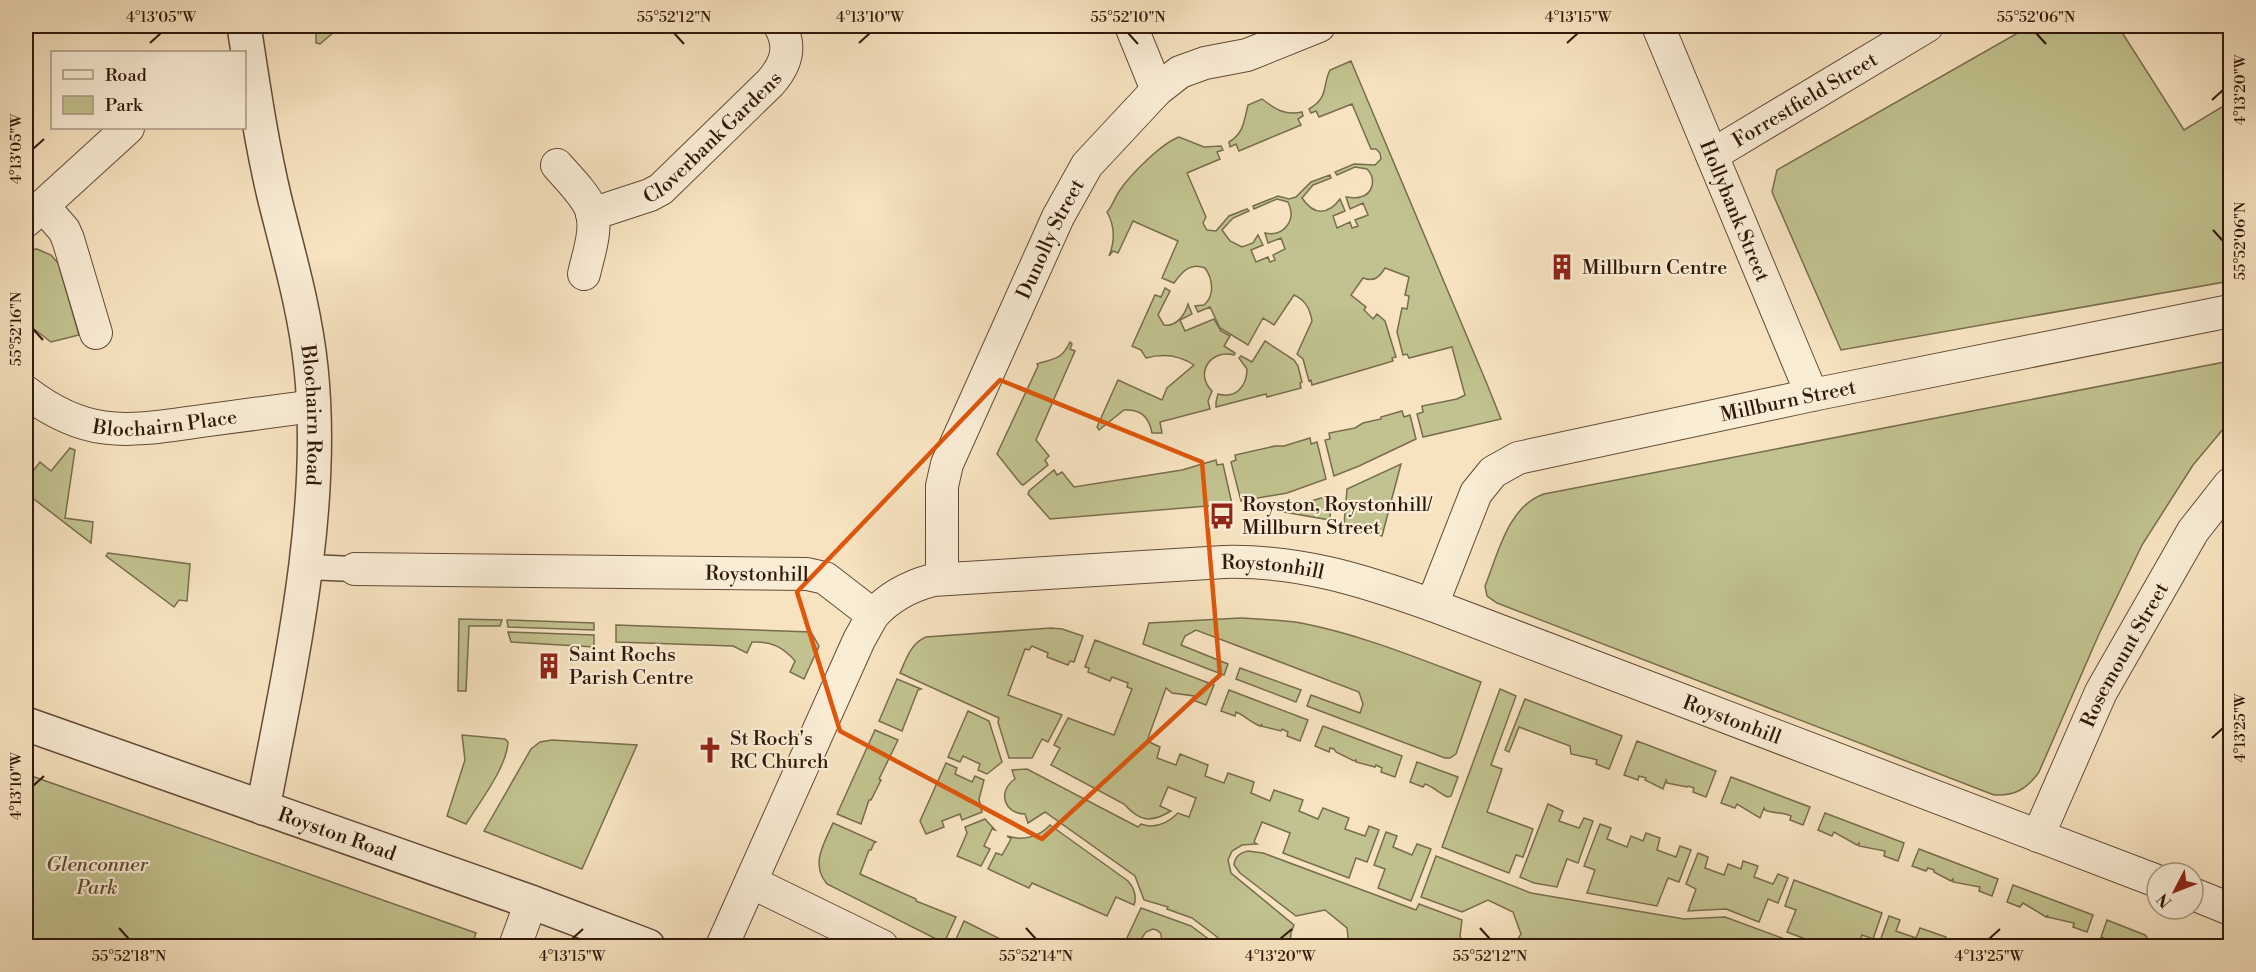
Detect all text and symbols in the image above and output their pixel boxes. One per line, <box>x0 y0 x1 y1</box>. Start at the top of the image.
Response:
text: 4°13'05"W <box>126 8 197 27</box>
text: 55°52'12"N <box>637 8 711 27</box>
text: 4°13'10"W <box>836 8 904 27</box>
text: 55°52'10"N <box>1090 8 1166 27</box>
text: 4°13'15"W <box>1545 8 1612 27</box>
text: 55°52'06"N <box>1997 8 2075 27</box>
street label: Forrestfield Street <box>1728 48 1882 154</box>
legend <box>51 51 246 129</box>
text: 4°13'20"W <box>2231 54 2250 125</box>
text: Road <box>105 64 148 87</box>
street label: Cloverbank Gardens <box>639 67 788 210</box>
text: Park <box>105 94 144 117</box>
text: 4°13'05"W <box>7 113 26 184</box>
street label: Hollybank Street <box>1693 137 1774 286</box>
street label: Dunolly Street <box>1012 175 1091 303</box>
text: 55°52'06"N <box>2231 202 2250 280</box>
building icon: Millburn Centre <box>1547 252 1577 282</box>
place label: Millburn Centre <box>1582 256 1727 281</box>
text: 55°52'16"N <box>7 292 26 366</box>
street label: Blochairn Road <box>294 342 326 487</box>
street label: Millburn Street <box>1718 375 1858 428</box>
street label: Blochairn Place <box>90 405 239 443</box>
place label: Royston, Roystonhill/ Millburn Street <box>1242 493 1432 541</box>
bus stop icon: Royston, Roystonhill/ Millburn Street <box>1207 501 1237 531</box>
street label: Roystonhill <box>1221 551 1326 586</box>
street label: Roystonhill <box>705 562 809 588</box>
street label: Rosemount Street <box>2076 578 2175 731</box>
place label: Saint Rochs Parish Centre <box>569 643 694 691</box>
building icon: Saint Rochs Parish Centre <box>534 651 564 681</box>
street label: Roystonhill <box>1679 691 1785 751</box>
text: 4°13'25"W <box>2231 693 2250 762</box>
place label: St Roch's RC Church <box>730 727 829 775</box>
church icon: St Roch's RC Church <box>695 735 725 765</box>
text: 4°13'10"W <box>7 752 26 820</box>
street label: Royston Road <box>274 803 400 868</box>
park label: Glenconner Park <box>46 853 149 901</box>
north arrow <box>2145 861 2205 921</box>
text: N <box>2153 889 2176 912</box>
text: 55°52'18"N <box>92 947 166 966</box>
text: 4°13'15"W <box>539 947 606 966</box>
text: 55°52'14"N <box>999 947 1073 966</box>
text: 4°13'20"W <box>1245 947 1316 966</box>
text: 55°52'12"N <box>1453 947 1527 966</box>
text: 4°13'25"W <box>1955 947 2024 966</box>

